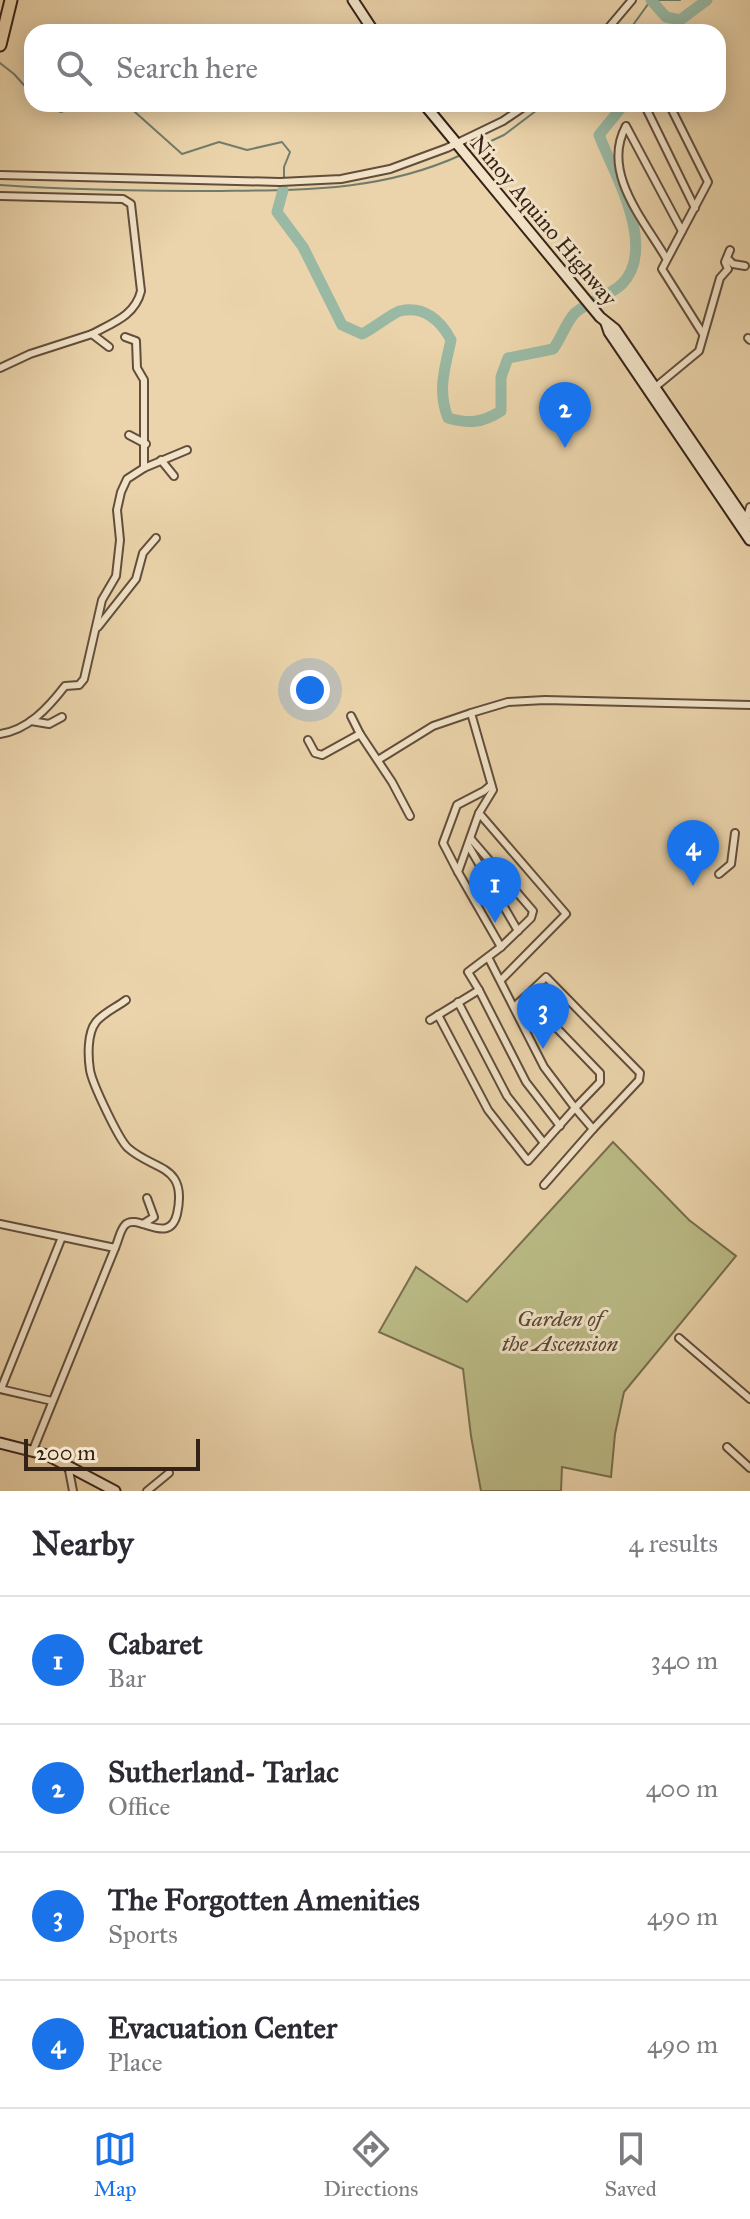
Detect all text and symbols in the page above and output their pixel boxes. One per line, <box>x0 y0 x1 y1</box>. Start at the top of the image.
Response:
search box <box>24 24 726 112</box>
icon: search <box>52 46 96 90</box>
text: Search here <box>116 50 258 86</box>
street label: Ninoy Aquino Highway <box>464 130 623 312</box>
pin: 2 <box>539 382 591 448</box>
your location <box>290 670 330 710</box>
pin: 4 <box>667 820 719 886</box>
pin: 1 <box>469 857 521 923</box>
pin: 3 <box>517 983 569 1049</box>
park label: Garden of the Ascension <box>502 1305 618 1357</box>
scale bar <box>24 1435 200 1471</box>
text: 200 m <box>36 1439 96 1466</box>
text: Nearby <box>32 1523 134 1564</box>
text: 4 results <box>629 1527 718 1559</box>
text: Cabaret <box>108 1626 203 1662</box>
text: 1 <box>53 1644 63 1676</box>
text: 340 m <box>651 1644 718 1676</box>
text: Bar <box>108 1662 146 1694</box>
text: Sutherland- Tarlac <box>108 1754 339 1790</box>
text: 2 <box>52 1772 64 1804</box>
text: 400 m <box>646 1772 718 1804</box>
text: Office <box>108 1790 170 1822</box>
text: The Forgotten Amenities <box>108 1882 420 1918</box>
text: 3 <box>53 1900 63 1932</box>
text: 490 m <box>647 1900 718 1932</box>
text: Sports <box>108 1918 178 1950</box>
text: Evacuation Center <box>108 2010 337 2046</box>
text: 4 <box>51 2028 65 2060</box>
text: 490 m <box>647 2028 718 2060</box>
text: Place <box>108 2046 163 2078</box>
tab: Map <box>93 2127 137 2202</box>
tab: Directions <box>323 2127 418 2202</box>
tab: Saved <box>605 2127 657 2202</box>

